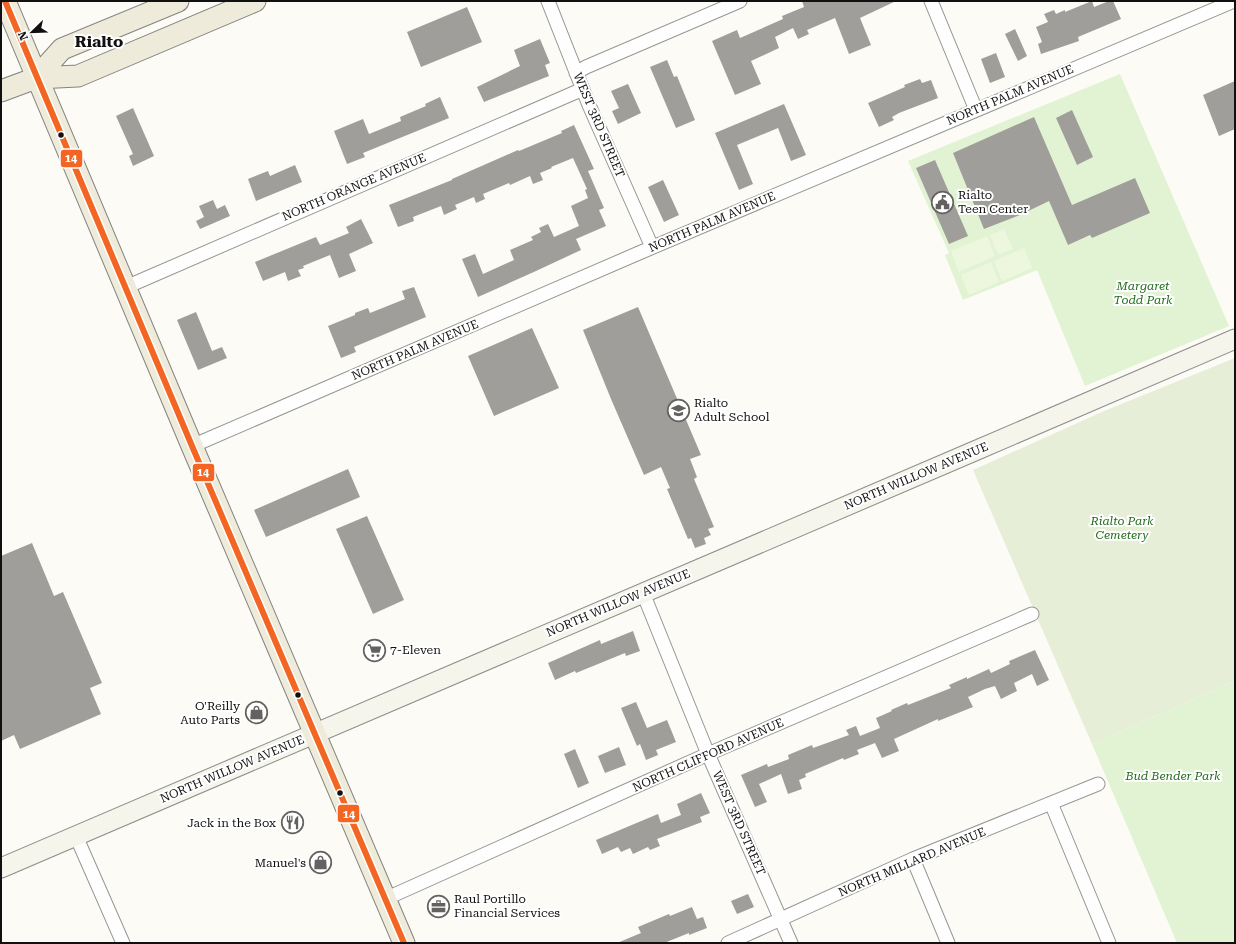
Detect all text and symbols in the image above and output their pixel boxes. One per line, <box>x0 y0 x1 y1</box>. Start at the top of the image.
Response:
north arrow <box>12 12 52 52</box>
text: N <box>15 29 31 42</box>
district label: Rialto <box>75 32 123 51</box>
street label: NORTH PALM AVENUE <box>944 62 1076 128</box>
street label: WEST 3RD STREET <box>571 70 627 180</box>
unlabelled marker <box>56 130 66 140</box>
line badge: 14 <box>60 149 83 168</box>
street label: NORTH ORANGE AVENUE <box>280 150 428 224</box>
text: 14 <box>65 152 78 165</box>
place label: Rialto Teen Center <box>958 188 1028 216</box>
street label: NORTH PALM AVENUE <box>646 189 778 255</box>
public building icon: Rialto Teen Center <box>929 189 955 215</box>
park label: Margaret Todd Park <box>1114 279 1173 307</box>
street label: NORTH PALM AVENUE <box>349 317 481 383</box>
place label: Rialto Adult School <box>694 396 770 424</box>
school or university icon: Rialto Adult School <box>666 397 692 423</box>
street label: NORTH WILLOW AVENUE <box>842 439 990 513</box>
line badge: 14 <box>192 463 215 482</box>
text: 14 <box>197 466 210 479</box>
park label: Rialto Park Cemetery <box>1089 514 1154 542</box>
street label: NORTH WILLOW AVENUE <box>544 566 692 640</box>
supermarket icon: 7-Eleven <box>362 637 388 663</box>
place label: 7-Eleven <box>390 643 441 657</box>
unlabelled marker <box>293 690 303 700</box>
place label: O'Reilly Auto Parts <box>180 699 241 727</box>
shop icon: O'Reilly Auto Parts <box>243 700 269 726</box>
street label: NORTH CLIFFORD AVENUE <box>630 715 786 795</box>
street label: NORTH WILLOW AVENUE <box>158 732 306 806</box>
street label: WEST 3RD STREET <box>710 769 768 877</box>
park label: Bud Bender Park <box>1124 769 1221 783</box>
unlabelled marker <box>335 788 345 798</box>
line badge: 14 <box>337 804 360 823</box>
text: 14 <box>343 808 356 821</box>
restaurant icon: Jack in the Box <box>279 810 305 836</box>
place label: Jack in the Box <box>187 816 276 830</box>
street label: NORTH MILLARD AVENUE <box>836 825 988 899</box>
shop icon: Manuel's <box>308 850 334 876</box>
place label: Manuel's <box>255 856 306 870</box>
place label: Raul Portillo Financial Services <box>454 892 560 920</box>
office icon: Raul Portillo Financial Services <box>425 893 451 919</box>

